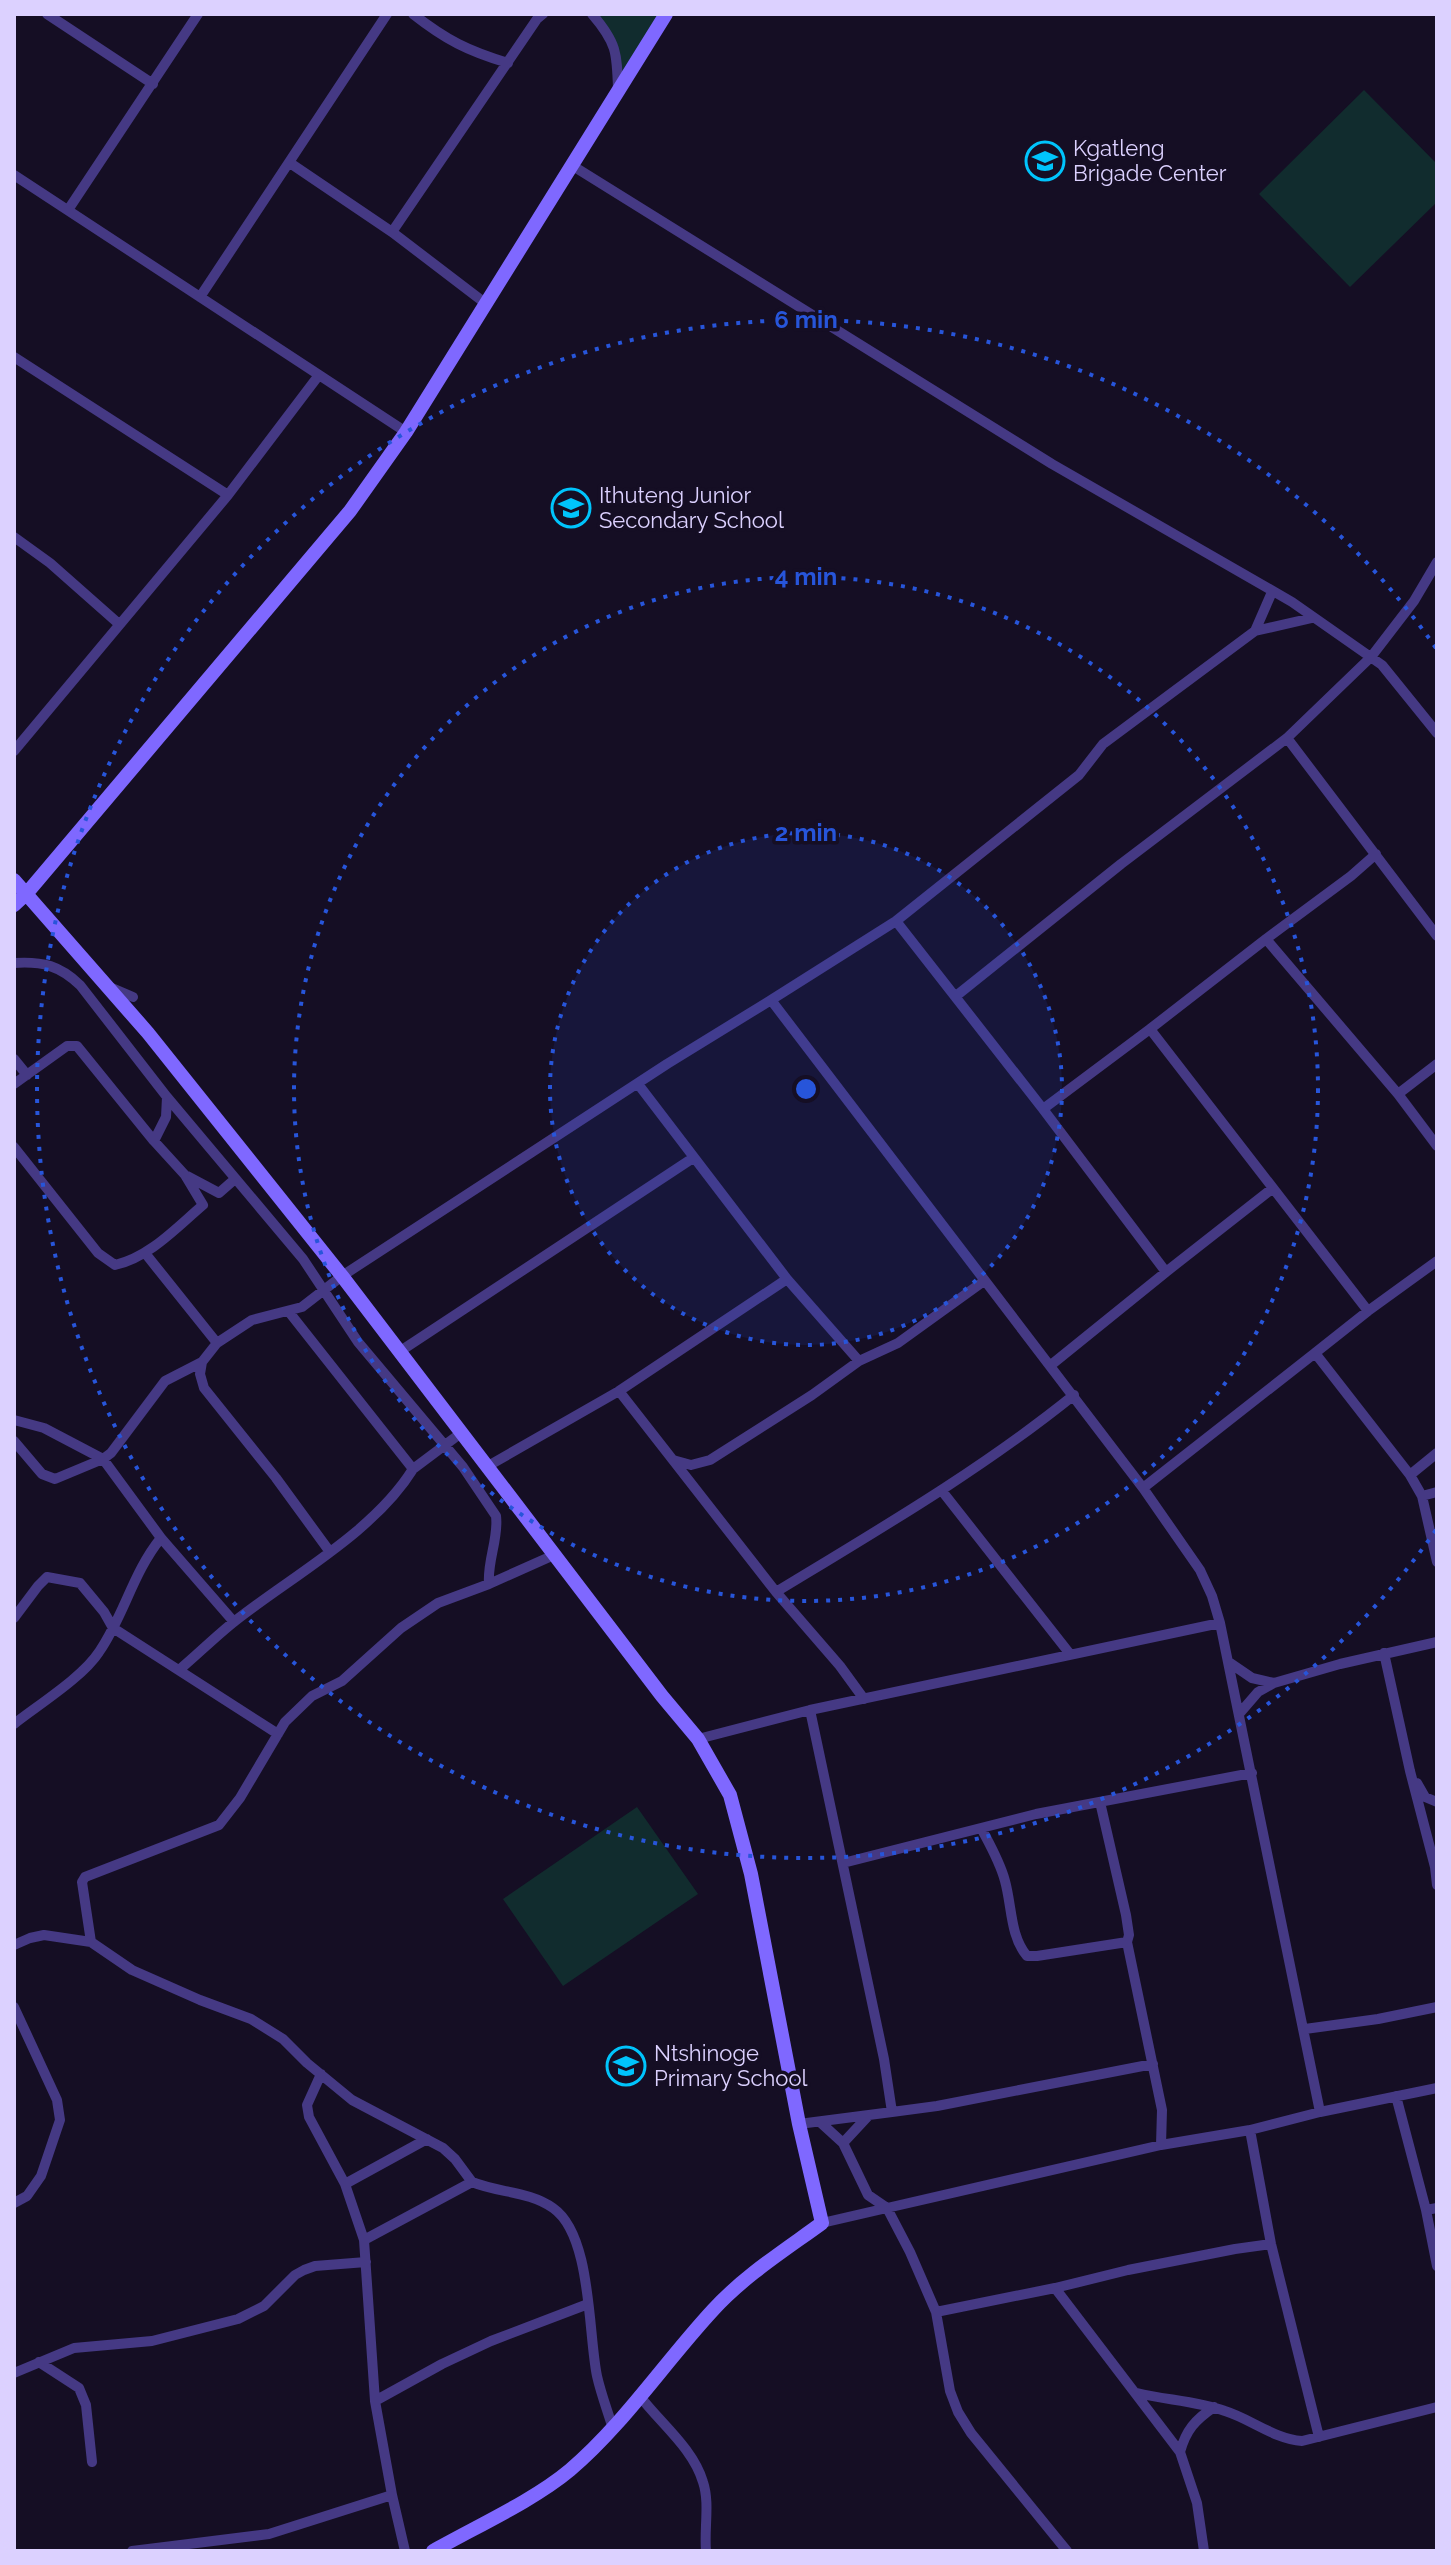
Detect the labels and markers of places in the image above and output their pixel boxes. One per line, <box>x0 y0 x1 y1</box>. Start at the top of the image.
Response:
place label: Kgatleng Brigade Center <box>1073 135 1227 186</box>
school or university icon: Kgatleng Brigade Center <box>1024 140 1066 182</box>
place label: Ithuteng Junior Secondary School <box>599 482 784 533</box>
school or university icon: Ithuteng Junior Secondary School <box>550 487 592 529</box>
centre of rings <box>792 1075 820 1103</box>
place label: Ntshinoge Primary School <box>654 2040 808 2091</box>
school or university icon: Ntshinoge Primary School <box>605 2045 647 2087</box>

